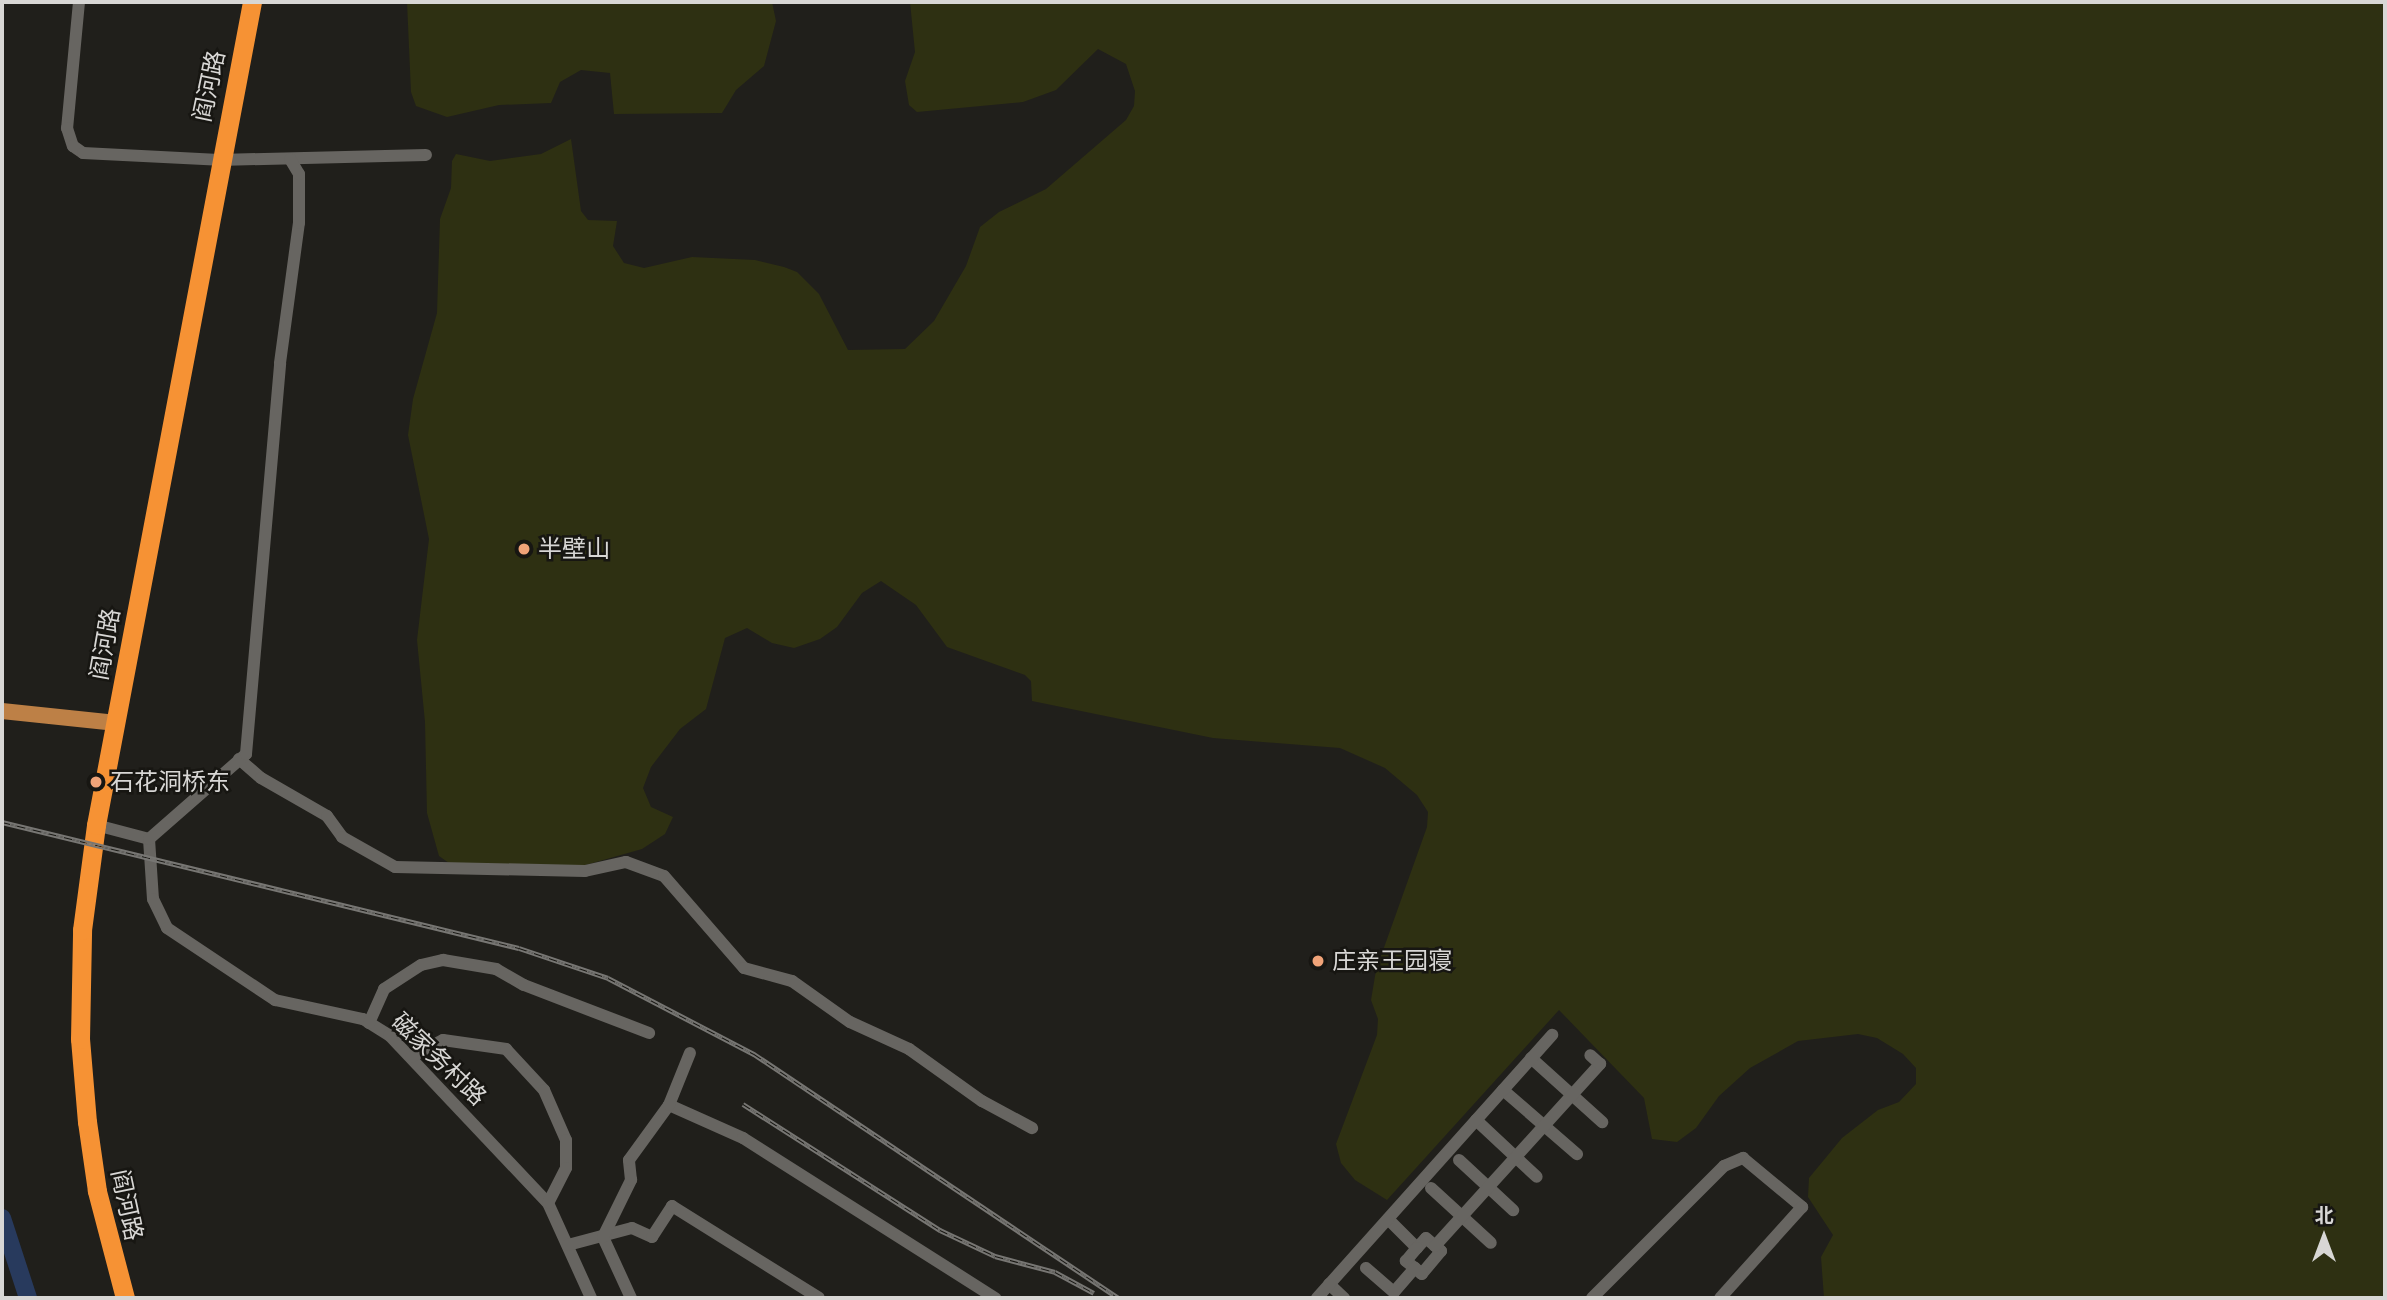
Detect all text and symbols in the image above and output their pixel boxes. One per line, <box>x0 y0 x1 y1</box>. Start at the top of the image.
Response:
street label: 阎河路 <box>187 48 231 124</box>
place label: 半壁山 <box>538 535 610 563</box>
marker: 半壁山 <box>516 541 532 557</box>
street label: 阎河路 <box>85 606 125 682</box>
place label: 石花洞桥东 <box>110 768 230 796</box>
marker: 石花洞桥东 <box>88 774 104 790</box>
place label: 庄亲王园寝 <box>1332 947 1452 975</box>
marker: 庄亲王园寝 <box>1310 953 1326 969</box>
street label: 磁家务村路 <box>386 1007 492 1111</box>
street label: 阎河路 <box>105 1167 149 1243</box>
north arrow <box>2289 1202 2359 1272</box>
text: 北 <box>2314 1202 2334 1229</box>

